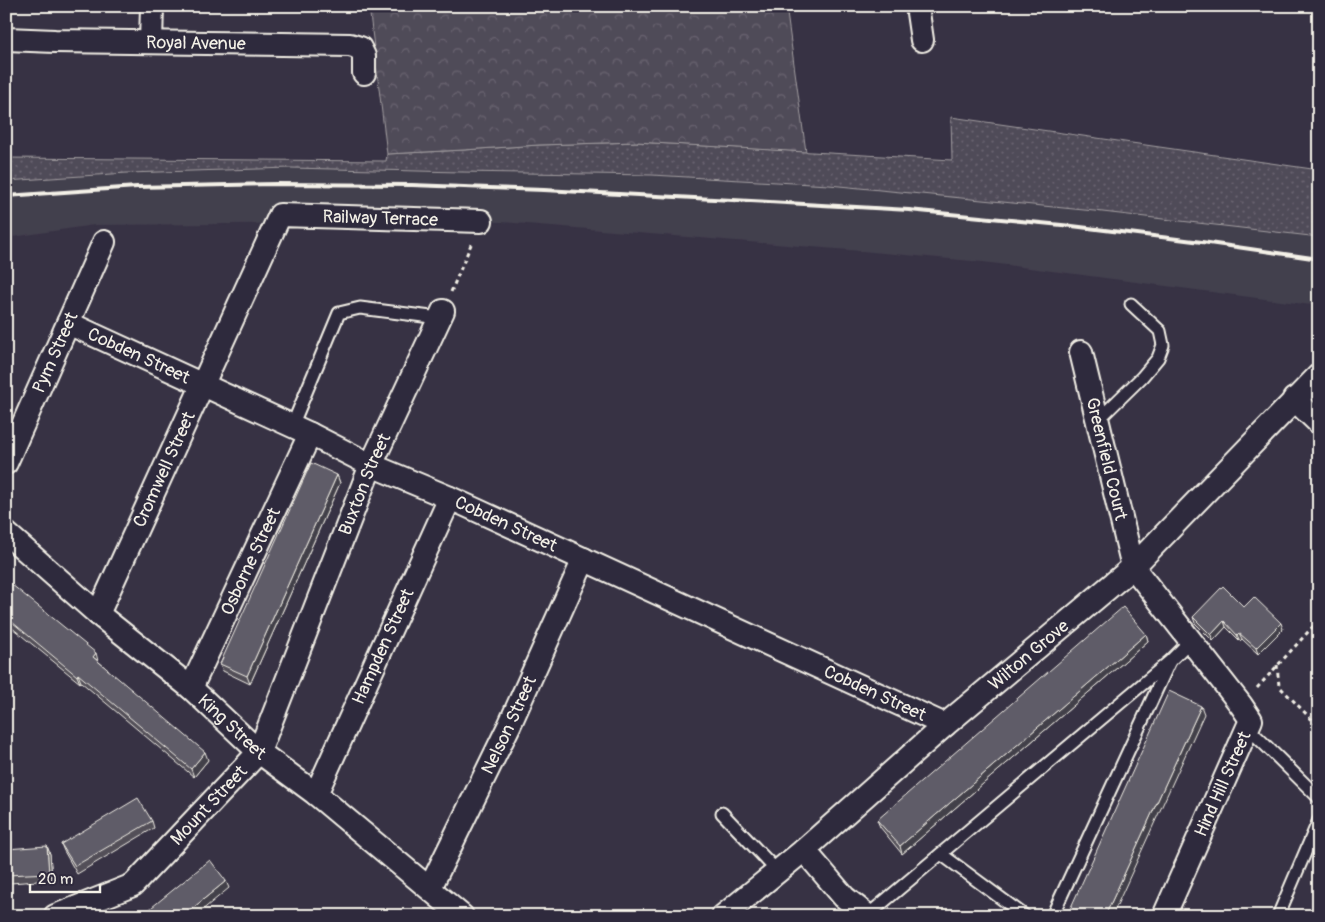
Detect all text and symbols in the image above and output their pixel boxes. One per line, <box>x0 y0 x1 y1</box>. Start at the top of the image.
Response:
street label: Royal Avenue <box>146 31 246 55</box>
street label: Railway Terrace <box>322 205 439 231</box>
street label: Pym Street <box>27 308 83 397</box>
street label: Cobden Street <box>84 322 194 389</box>
street label: Greenfield Court <box>1081 395 1133 523</box>
street label: Cromwell Street <box>128 407 201 531</box>
street label: Buxton Street <box>333 429 396 538</box>
street label: Cobden Street <box>451 490 562 557</box>
street label: Osborne Street <box>215 503 286 619</box>
street label: Hampden Street <box>347 584 419 708</box>
street label: Wilton Grove <box>983 614 1074 695</box>
street label: Cobden Street <box>820 660 931 727</box>
street label: Nelson Street <box>476 672 542 778</box>
street label: King Street <box>193 689 271 765</box>
street label: Hind Hill Street <box>1189 727 1257 840</box>
street label: Mount Street <box>165 760 253 850</box>
scale bar <box>30 862 100 894</box>
text: 20 m <box>38 870 73 889</box>

